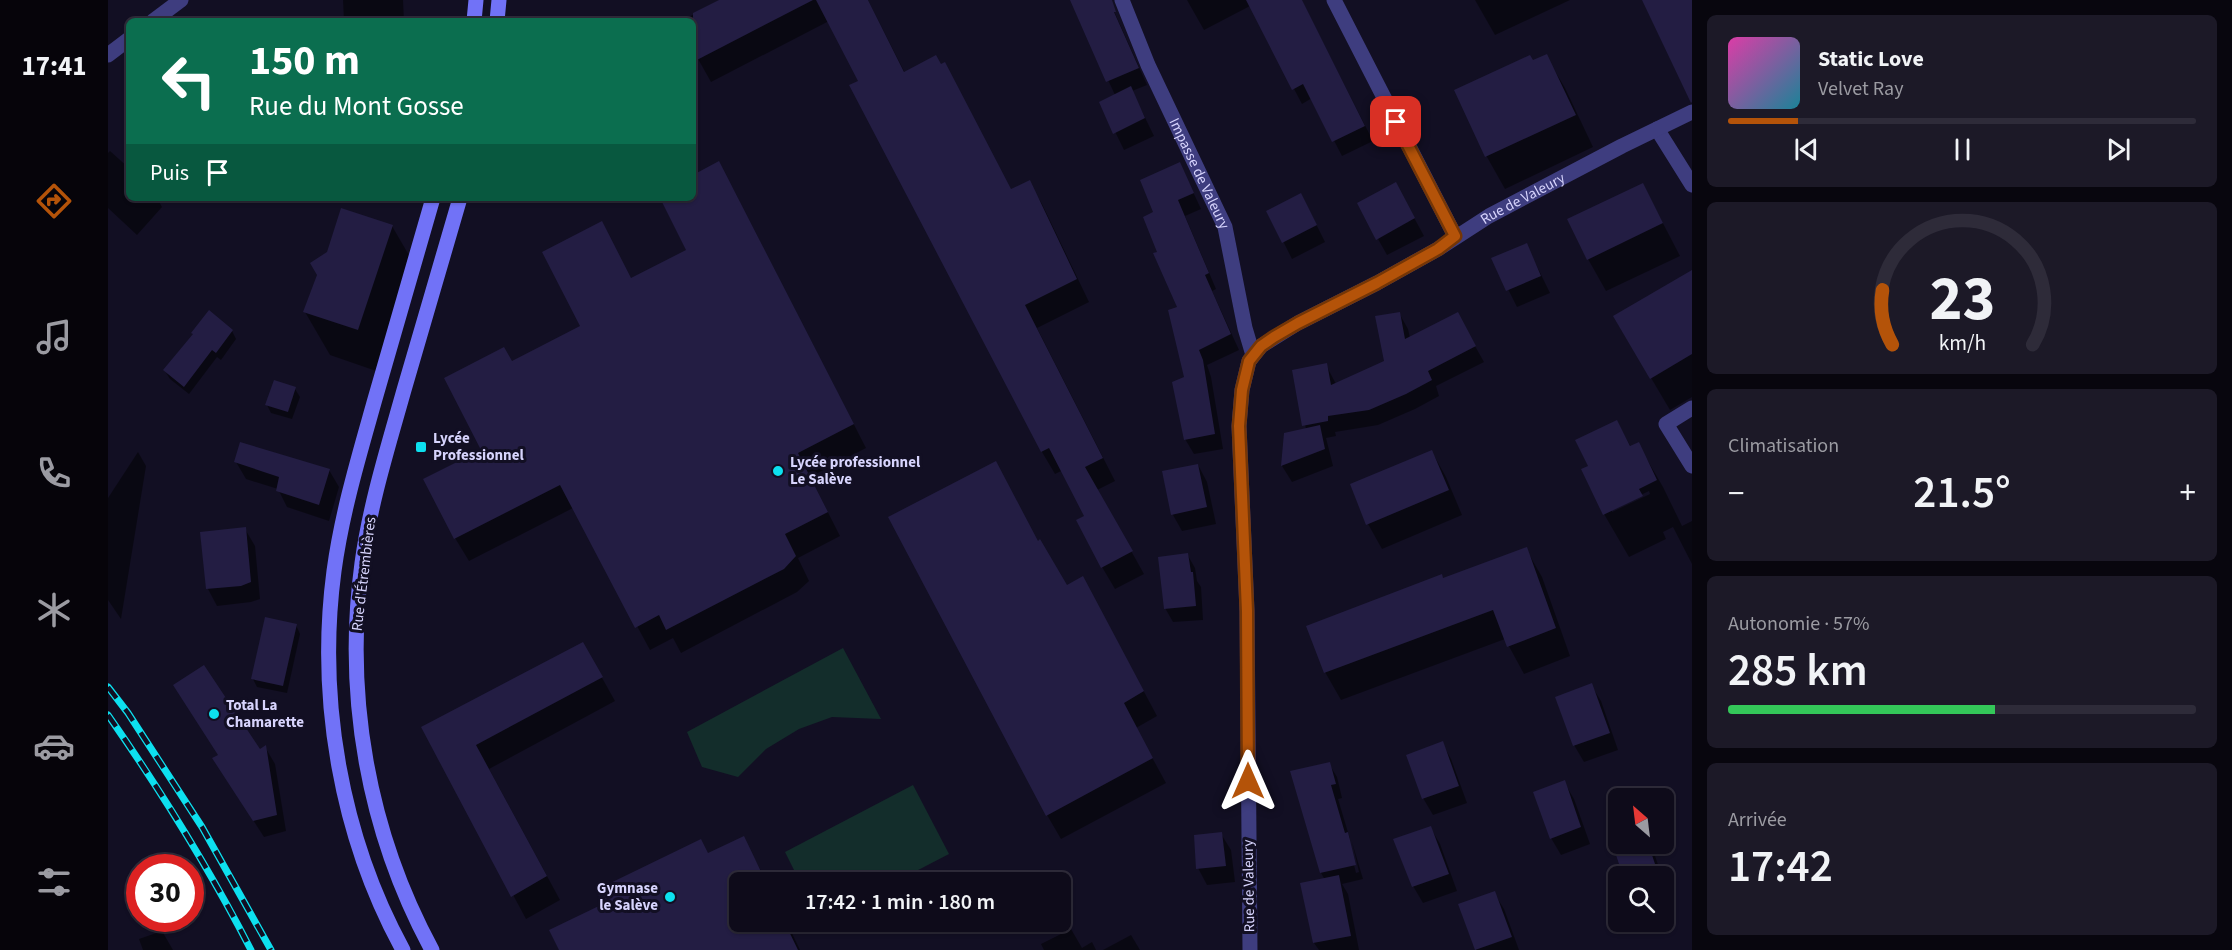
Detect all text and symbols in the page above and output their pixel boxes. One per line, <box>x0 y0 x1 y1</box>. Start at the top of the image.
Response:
text: 150 m <box>249 31 360 91</box>
icon: left <box>150 42 228 120</box>
text: Static Love <box>1818 43 1924 75</box>
text: 17:41 <box>21 47 87 86</box>
text: Velvet Ray <box>1818 75 1904 103</box>
text: Rue du Mont Gosse <box>249 87 464 126</box>
pin <box>1370 96 1421 147</box>
icon: arrive <box>1379 105 1412 138</box>
street label: Impasse de Valeury <box>1164 114 1235 233</box>
icon: previous <box>1790 133 1823 166</box>
icon: pause <box>1946 133 1979 166</box>
icon: next <box>2102 133 2135 166</box>
icon: arrive <box>201 156 234 189</box>
text: Puis <box>150 157 189 189</box>
street label: Rue de Valeury <box>1476 167 1569 229</box>
icon: directions <box>33 180 75 222</box>
text: 23 <box>1929 255 1995 344</box>
icon: music <box>33 316 75 358</box>
text: km/h <box>1938 328 1986 359</box>
place label: Lycée Professionnel <box>433 428 524 466</box>
text: Climatisation <box>1728 432 1839 460</box>
marker: Lycée Professionnel <box>414 440 428 454</box>
icon: phone <box>33 452 75 494</box>
place label: Lycée professionnel Le Salève <box>790 452 921 490</box>
text: 21.5° <box>1913 461 2011 525</box>
marker: Lycée professionnel Le Salève <box>771 464 785 478</box>
text: − <box>1728 470 1744 517</box>
text: + <box>2180 470 2196 517</box>
street label: Rue d'Étrembières <box>347 516 381 632</box>
icon: climate <box>33 589 75 631</box>
text: Autonomie · 57% <box>1728 610 1869 638</box>
text: 285 km <box>1728 639 1868 703</box>
place label: Total La Chamarette <box>226 695 304 733</box>
marker: Total La Chamarette <box>207 707 221 721</box>
icon: car <box>33 725 75 767</box>
position arrow <box>1216 749 1280 813</box>
north arrow <box>1608 788 1674 854</box>
map controls <box>1608 788 1674 932</box>
text: Arrivée <box>1728 806 1787 834</box>
text: 17:42 <box>1728 835 1833 899</box>
street label: Rue de Valeury <box>1238 839 1260 933</box>
speed limit sign: 30 <box>126 854 204 932</box>
icon: filters <box>33 861 75 903</box>
button: search <box>1608 866 1674 932</box>
place label: Gymnase le Salève <box>597 878 658 916</box>
text: 17:42 · 1 min · 180 m <box>805 886 995 918</box>
marker: Gymnase le Salève <box>663 890 677 904</box>

